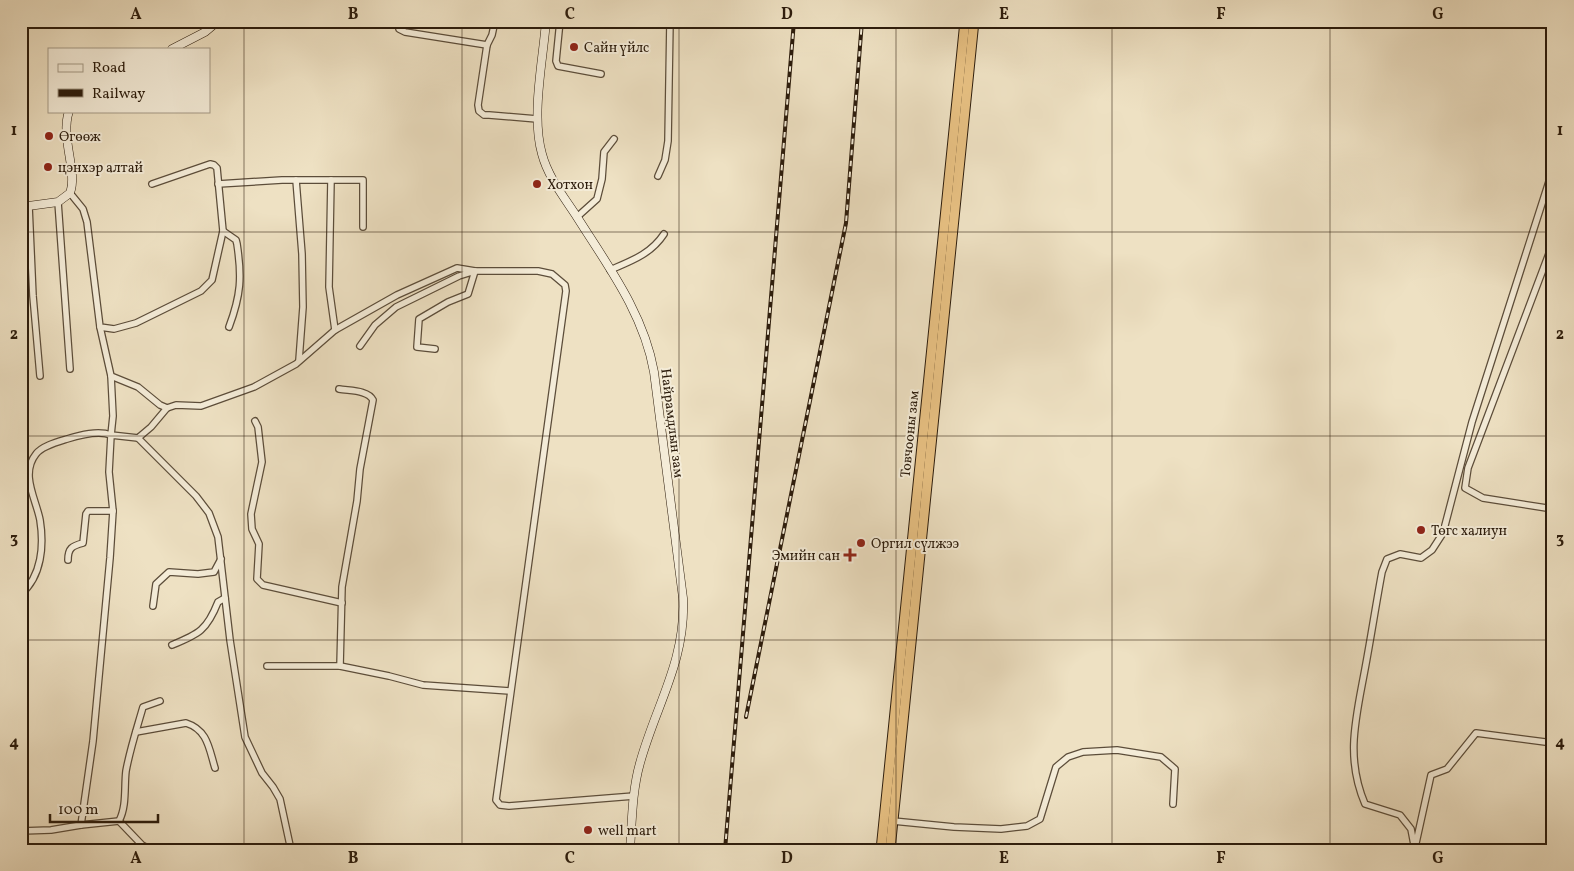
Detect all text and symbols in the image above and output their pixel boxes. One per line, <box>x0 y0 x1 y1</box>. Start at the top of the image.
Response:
text: A <box>130 4 142 26</box>
text: B <box>348 4 359 26</box>
text: C <box>565 4 575 26</box>
text: D <box>781 4 793 26</box>
text: E <box>999 4 1009 26</box>
text: F <box>1216 4 1226 26</box>
text: G <box>1432 4 1444 26</box>
place label: Сайн үйлс <box>584 39 649 58</box>
marker: Сайн үйлс <box>568 41 580 53</box>
legend <box>48 48 210 112</box>
text: Road <box>92 58 126 79</box>
text: Railway <box>92 84 145 105</box>
text: 1 <box>11 120 17 142</box>
text: 1 <box>1557 120 1563 142</box>
place label: Өгөөж <box>59 128 101 147</box>
marker: Өгөөж <box>43 130 55 142</box>
place label: цэнхэр алтай <box>58 159 144 178</box>
marker: цэнхэр алтай <box>42 161 54 173</box>
place label: Хотхон <box>547 176 593 195</box>
marker: Хотхон <box>531 178 543 190</box>
text: 2 <box>10 324 18 346</box>
text: 2 <box>1556 324 1564 346</box>
street label: Найрамдлын зам <box>655 367 688 479</box>
street label: Товчооны зам <box>896 389 925 479</box>
place label: Төгс халиун <box>1431 522 1508 541</box>
marker: Төгс халиун <box>1415 524 1427 536</box>
text: 3 <box>10 528 18 550</box>
text: 3 <box>1556 528 1564 550</box>
place label: Оргил сүлжээ <box>871 535 959 554</box>
marker: Оргил сүлжээ <box>855 537 867 549</box>
place label: Эмийн сан <box>772 547 840 566</box>
marker: Эмийн сан <box>844 549 856 561</box>
text: 4 <box>9 732 19 754</box>
text: 4 <box>1555 732 1565 754</box>
scale bar <box>50 791 158 823</box>
text: 100 m <box>58 800 98 821</box>
place label: well mart <box>598 822 657 841</box>
marker: well mart <box>582 824 594 836</box>
text: A <box>130 848 142 870</box>
text: B <box>348 848 359 870</box>
text: C <box>565 848 575 870</box>
text: D <box>781 848 793 870</box>
text: E <box>999 848 1009 870</box>
text: F <box>1216 848 1226 870</box>
text: G <box>1432 848 1444 870</box>

